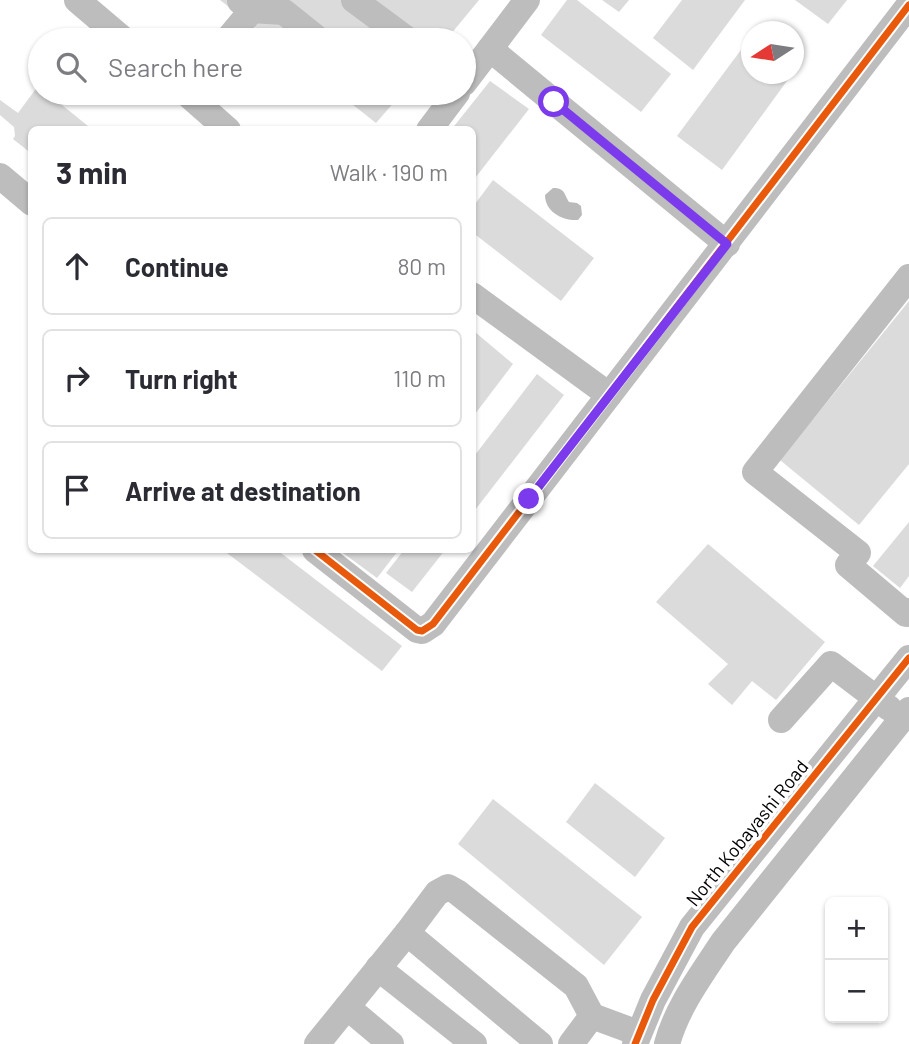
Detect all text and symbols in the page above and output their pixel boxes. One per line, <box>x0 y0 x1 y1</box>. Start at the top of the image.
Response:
north arrow <box>741 21 804 84</box>
search box <box>28 28 476 105</box>
icon: search <box>52 48 90 86</box>
text: Search here <box>108 51 243 82</box>
route start <box>538 86 569 117</box>
text: 3 min <box>56 154 127 190</box>
text: Walk · 190 m <box>330 158 448 186</box>
icon: ahead <box>58 247 96 285</box>
text: Continue <box>125 251 229 282</box>
text: 80 m <box>397 252 446 280</box>
icon: right <box>58 359 96 397</box>
text: Turn right <box>125 363 238 394</box>
text: 110 m <box>393 364 446 392</box>
icon: arrive <box>58 471 96 509</box>
text: Arrive at destination <box>125 475 361 506</box>
route end <box>513 483 544 514</box>
street label: North Kobayashi Road <box>681 755 813 910</box>
map controls <box>825 897 888 1023</box>
button: + <box>825 897 888 960</box>
button: − <box>825 960 888 1023</box>

